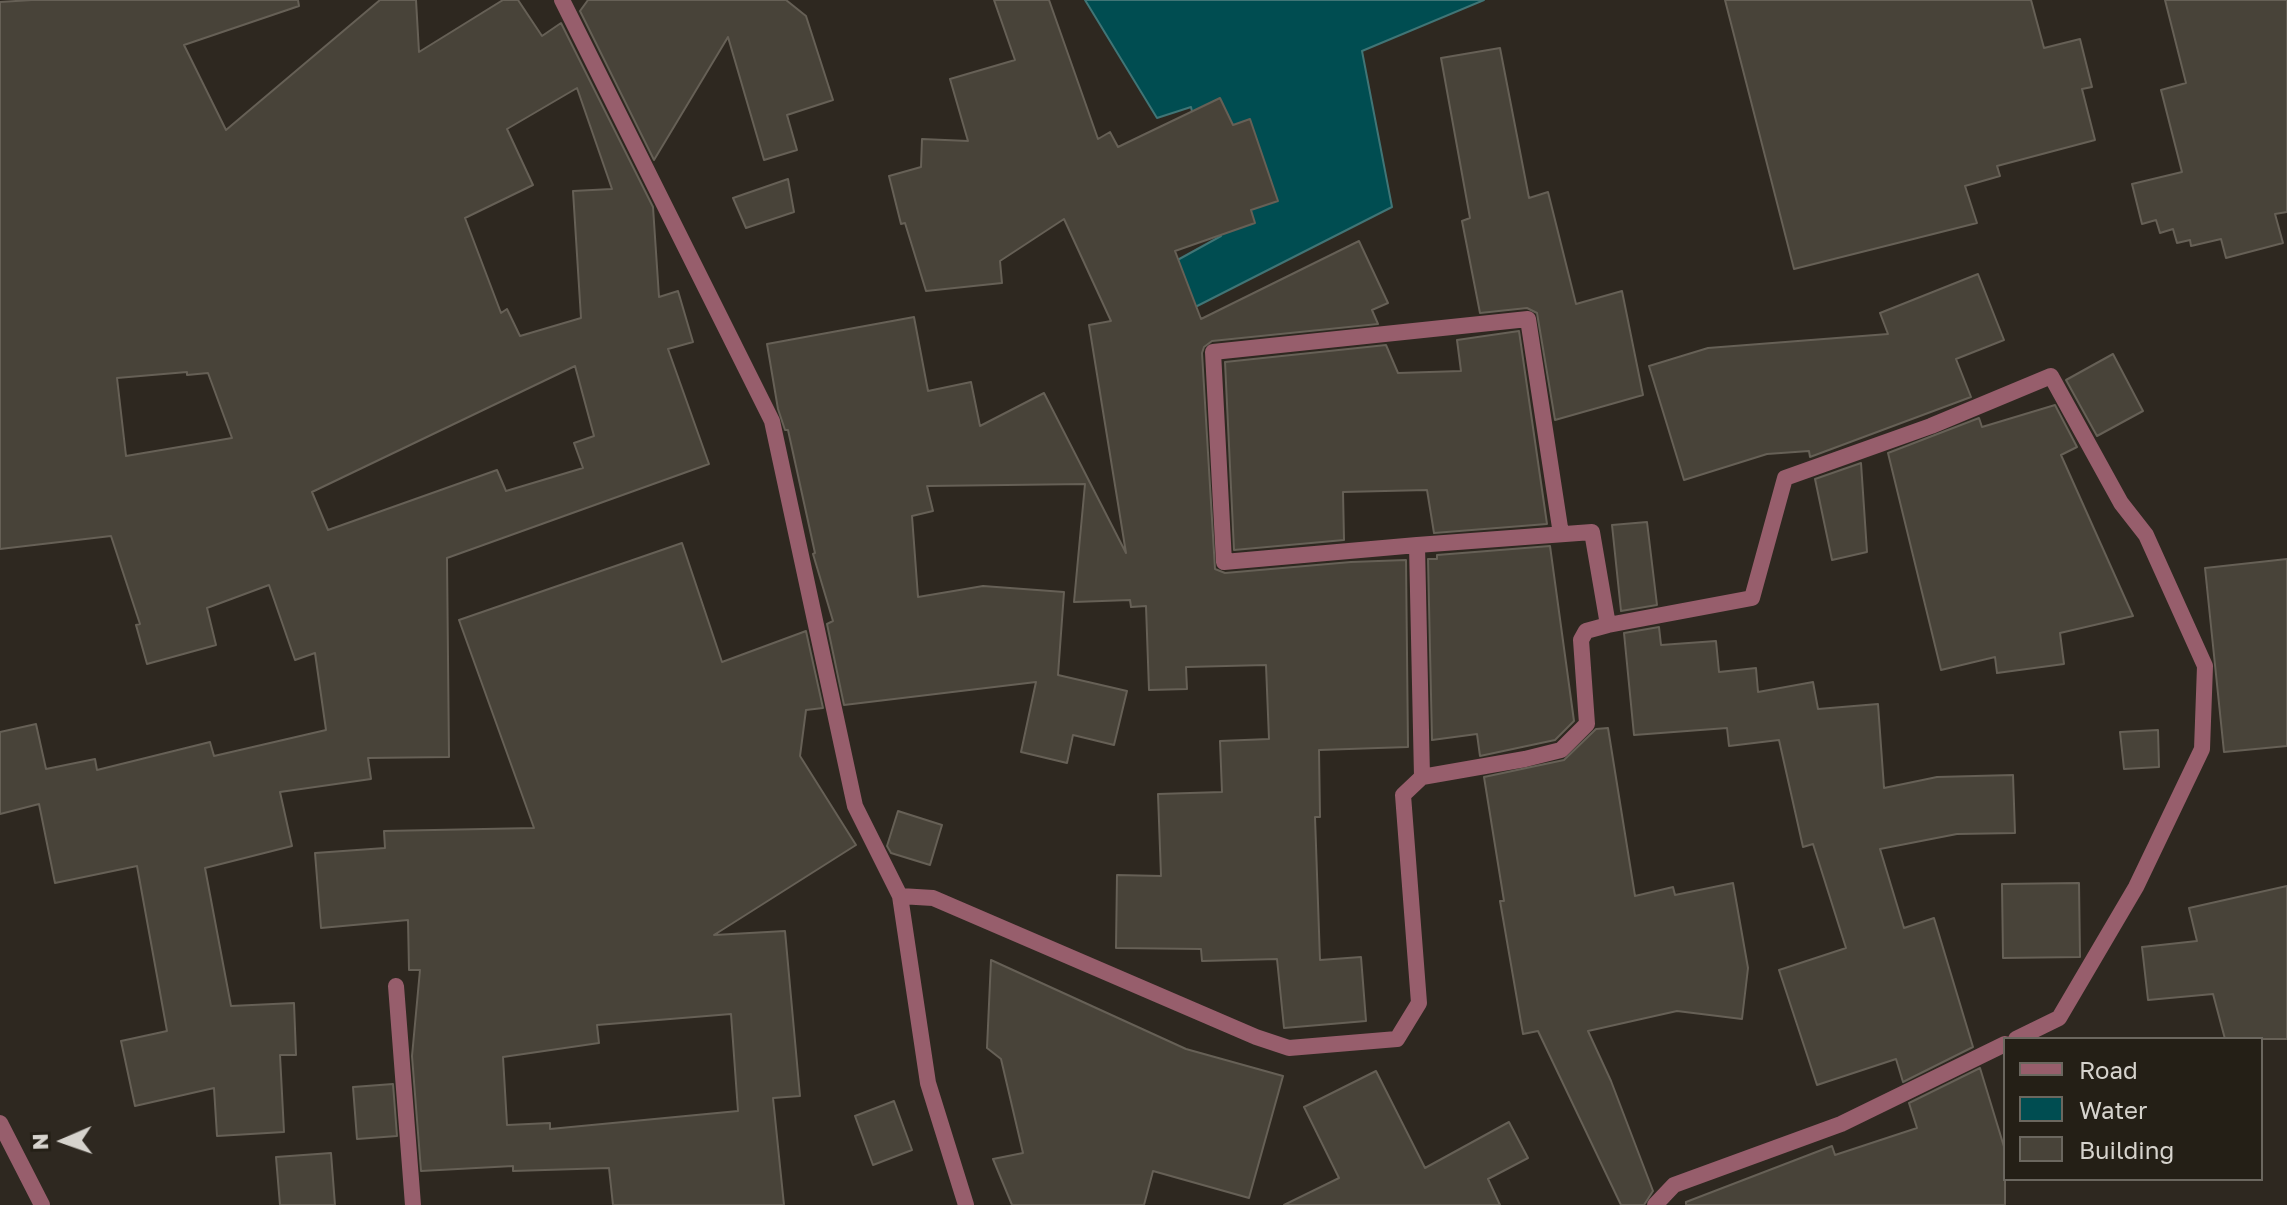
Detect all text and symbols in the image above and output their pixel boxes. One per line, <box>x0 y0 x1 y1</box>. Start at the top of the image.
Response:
legend <box>2003 1037 2263 1181</box>
text: Road <box>2079 1055 2138 1084</box>
text: Water <box>2079 1095 2147 1124</box>
north arrow <box>24 1101 104 1181</box>
text: N <box>26 1133 53 1151</box>
text: Building <box>2079 1135 2174 1164</box>

